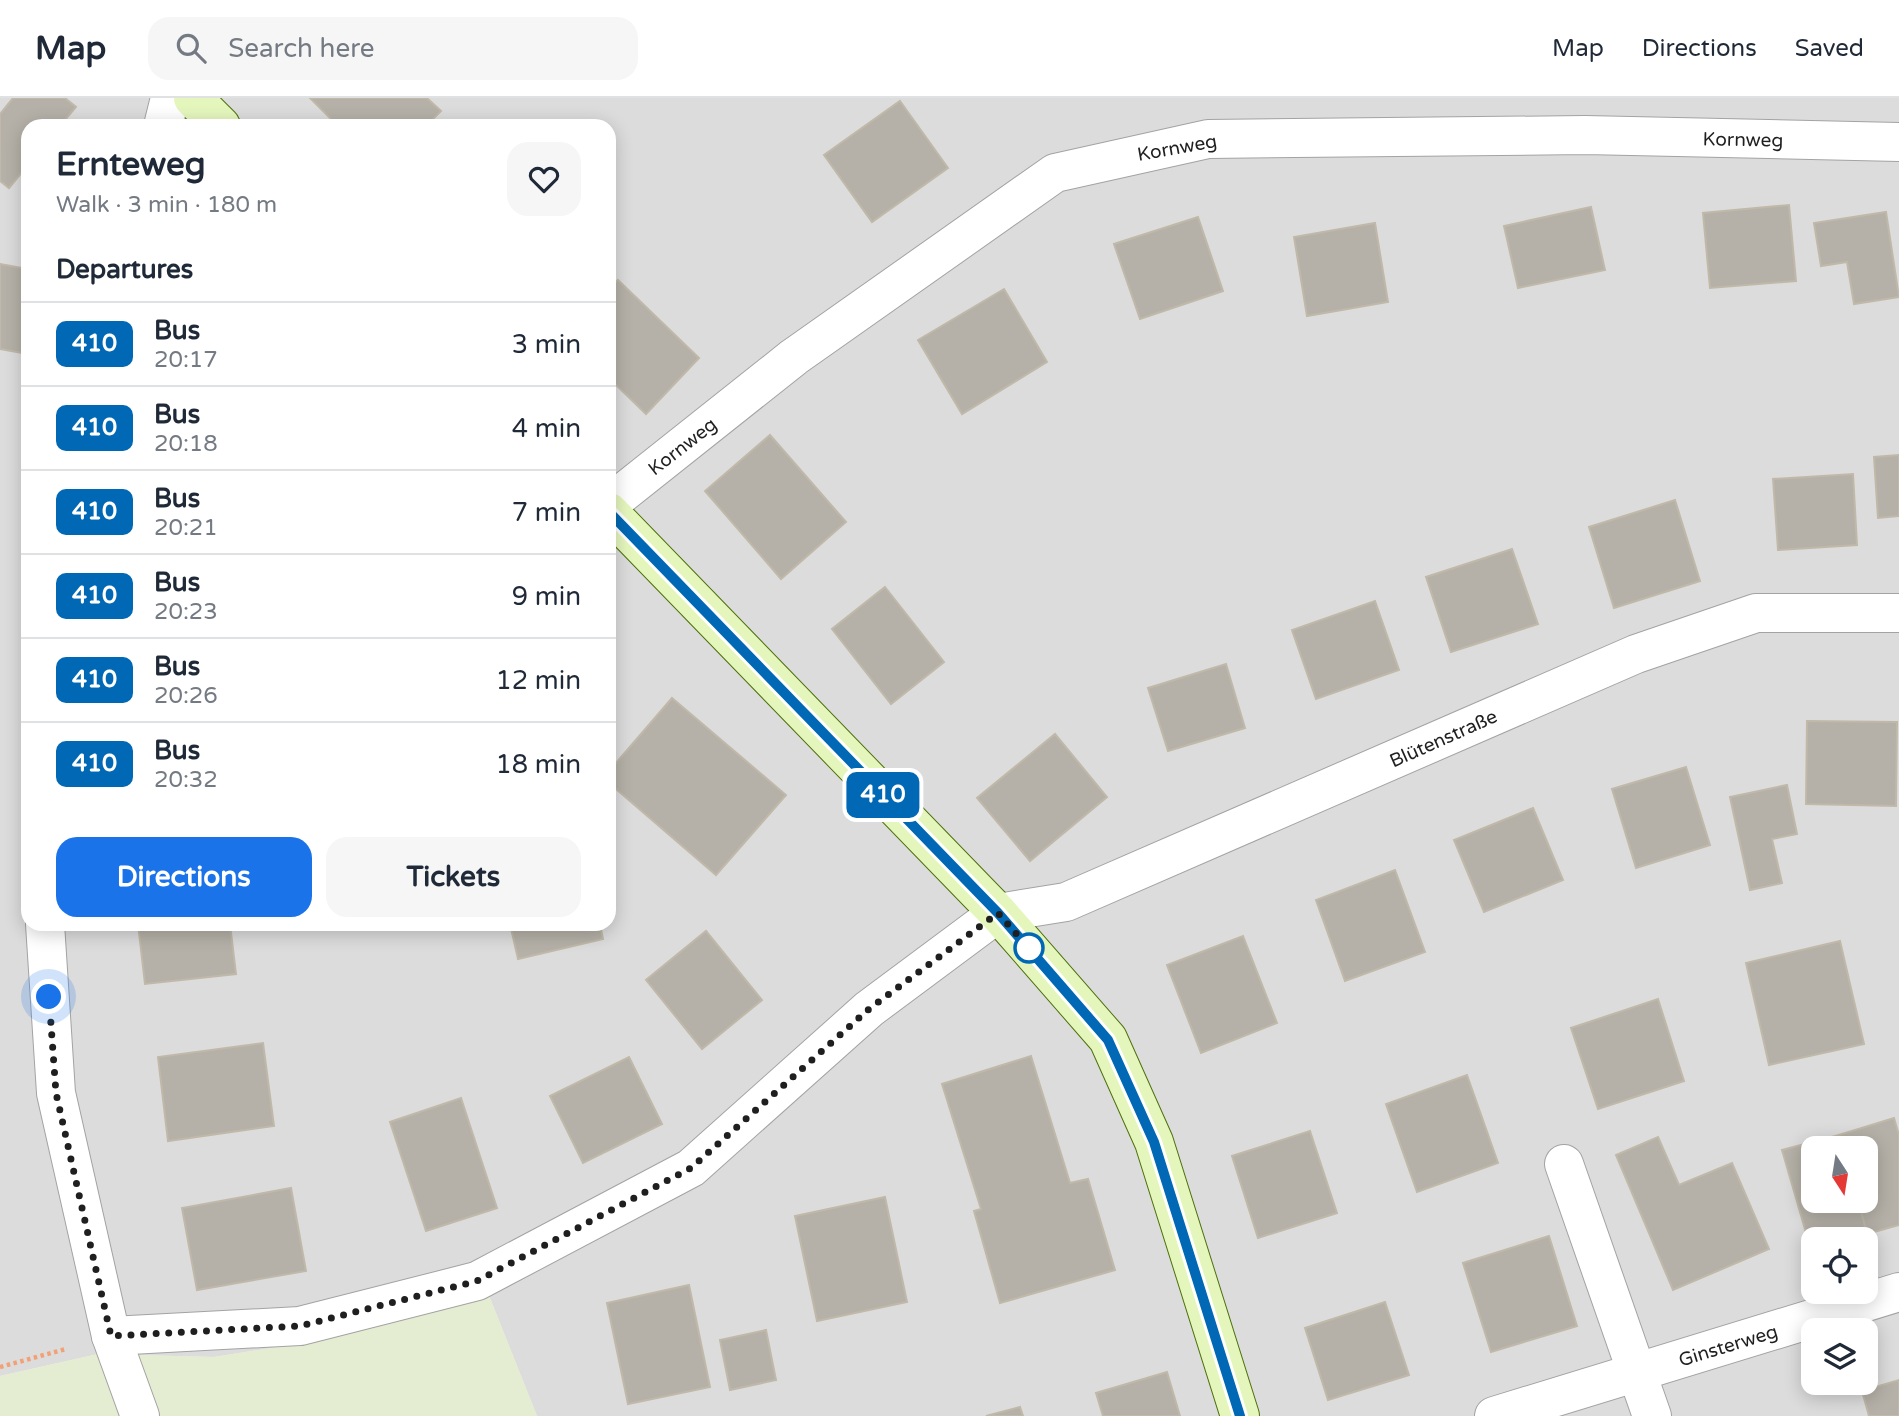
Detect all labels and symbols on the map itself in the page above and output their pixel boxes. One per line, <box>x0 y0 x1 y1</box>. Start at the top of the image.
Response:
street label: Kornweg <box>1702 128 1783 152</box>
street label: Kornweg <box>1136 130 1219 166</box>
street label: Kornweg <box>644 413 721 480</box>
street label: Blütenstraße <box>1386 705 1501 772</box>
line badge: 410 <box>843 772 923 818</box>
unlabelled marker <box>1014 933 1044 963</box>
your location <box>31 979 66 1014</box>
north arrow <box>1801 1136 1878 1213</box>
street label: Ginsterweg <box>1676 1320 1781 1371</box>

